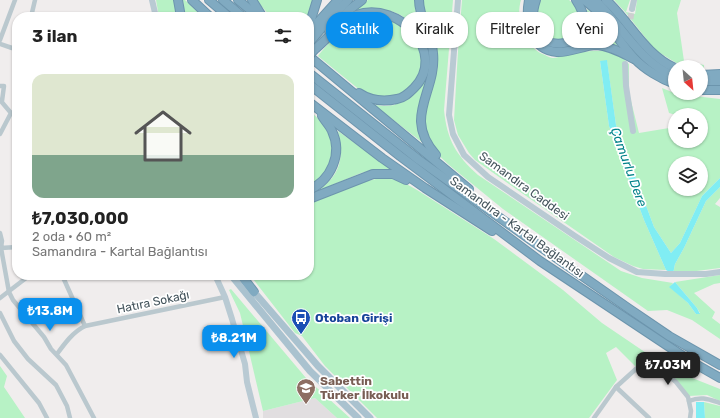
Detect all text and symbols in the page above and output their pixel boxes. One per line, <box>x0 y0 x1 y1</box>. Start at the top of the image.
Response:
chip: Satılık <box>326 12 393 48</box>
chip: Kiralık <box>401 12 468 48</box>
chip: Filtreler <box>476 12 554 48</box>
chip: Yeni <box>562 12 618 48</box>
icon: filters <box>272 25 294 47</box>
text: 3 ilan <box>32 26 78 46</box>
north arrow <box>668 60 708 100</box>
map controls <box>668 60 708 196</box>
icon: home <box>127 100 199 172</box>
button: locate <box>668 108 708 148</box>
water label: Çamurlu Dere <box>608 125 650 209</box>
street label: Samandıra Caddesi <box>476 149 572 223</box>
button: layers <box>668 156 708 196</box>
street label: Samandıra - Kartal Bağlantısı <box>447 174 587 280</box>
text: ₺7,030,000 <box>32 208 129 228</box>
text: 2 oda · 60 m² <box>32 229 111 244</box>
text: Samandıra - Kartal Bağlantısı <box>32 244 208 259</box>
street label: Hatıra Sokağı <box>115 287 191 317</box>
pin: ₺13.8M <box>17 298 83 332</box>
text: ₺13.8M <box>27 303 73 318</box>
bus stop icon: Otoban Girişi <box>290 307 312 335</box>
place label: Otoban Girişi <box>315 311 392 325</box>
pin: ₺8.21M <box>201 325 267 359</box>
text: ₺8.21M <box>211 330 257 345</box>
pin: ₺7.03M <box>635 352 701 386</box>
text: ₺7.03M <box>645 357 691 372</box>
place label: Sabettin Türker İlkokulu <box>320 374 409 402</box>
school or university icon: Sabettin Türker İlkokulu <box>295 377 317 405</box>

